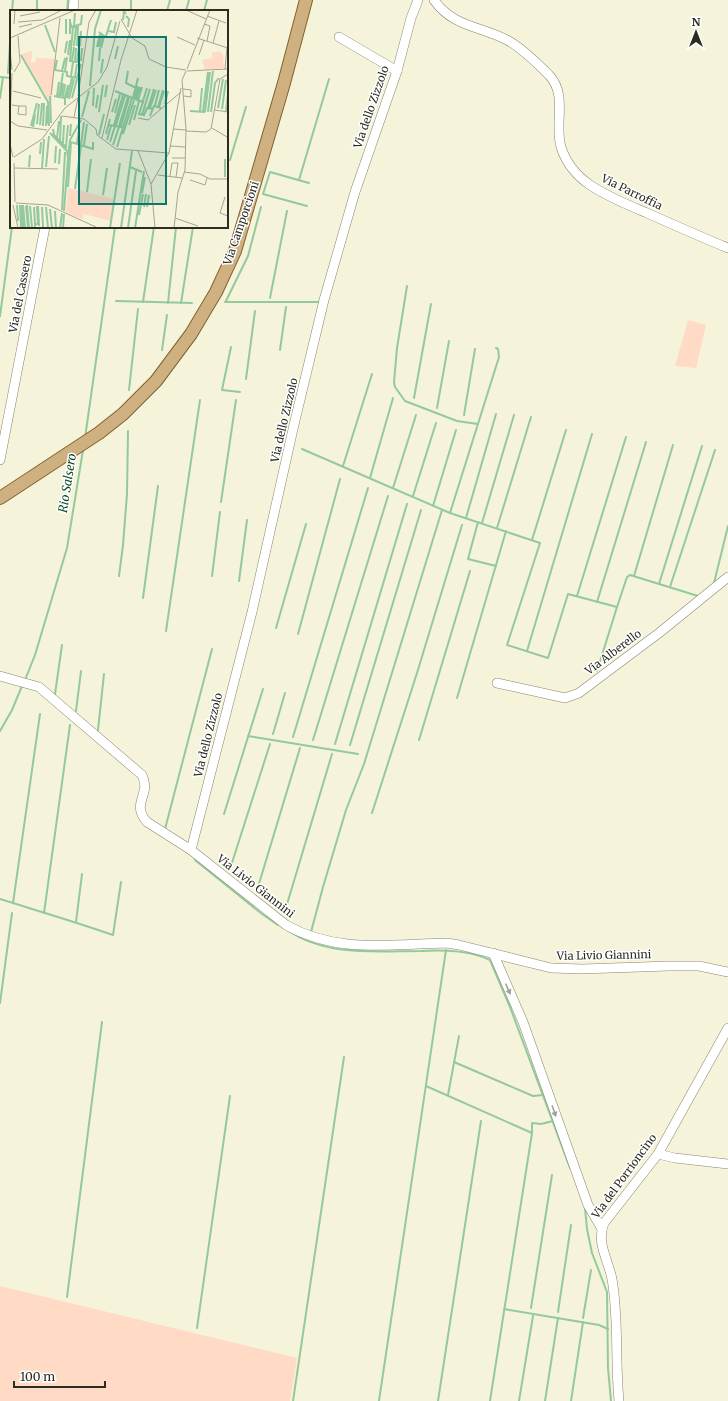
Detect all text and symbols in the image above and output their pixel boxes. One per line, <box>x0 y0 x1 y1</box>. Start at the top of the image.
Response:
inset map <box>10 10 228 228</box>
north arrow <box>676 12 716 52</box>
text: N <box>692 15 701 29</box>
street label: Via dello Zizzolo <box>350 63 392 151</box>
street label: Via Parroffia <box>598 171 665 213</box>
street label: Via Camporcioni <box>220 179 262 268</box>
street label: Via del Cassero <box>5 254 34 335</box>
street label: Via dello Zizzolo <box>267 376 301 465</box>
water label: Rio Salsero <box>55 452 79 514</box>
street label: Via Alberello <box>581 626 644 678</box>
street label: Via dello Zizzolo <box>191 691 225 780</box>
street label: Via Livio Giannini <box>214 851 298 921</box>
street label: Via Livio Giannini <box>556 947 652 963</box>
one-way arrow <box>505 983 511 994</box>
one-way arrow <box>551 1105 557 1117</box>
street label: Via del Porrioncino <box>588 1131 660 1222</box>
scale bar <box>14 1363 105 1389</box>
text: 100 m <box>20 1369 55 1384</box>

